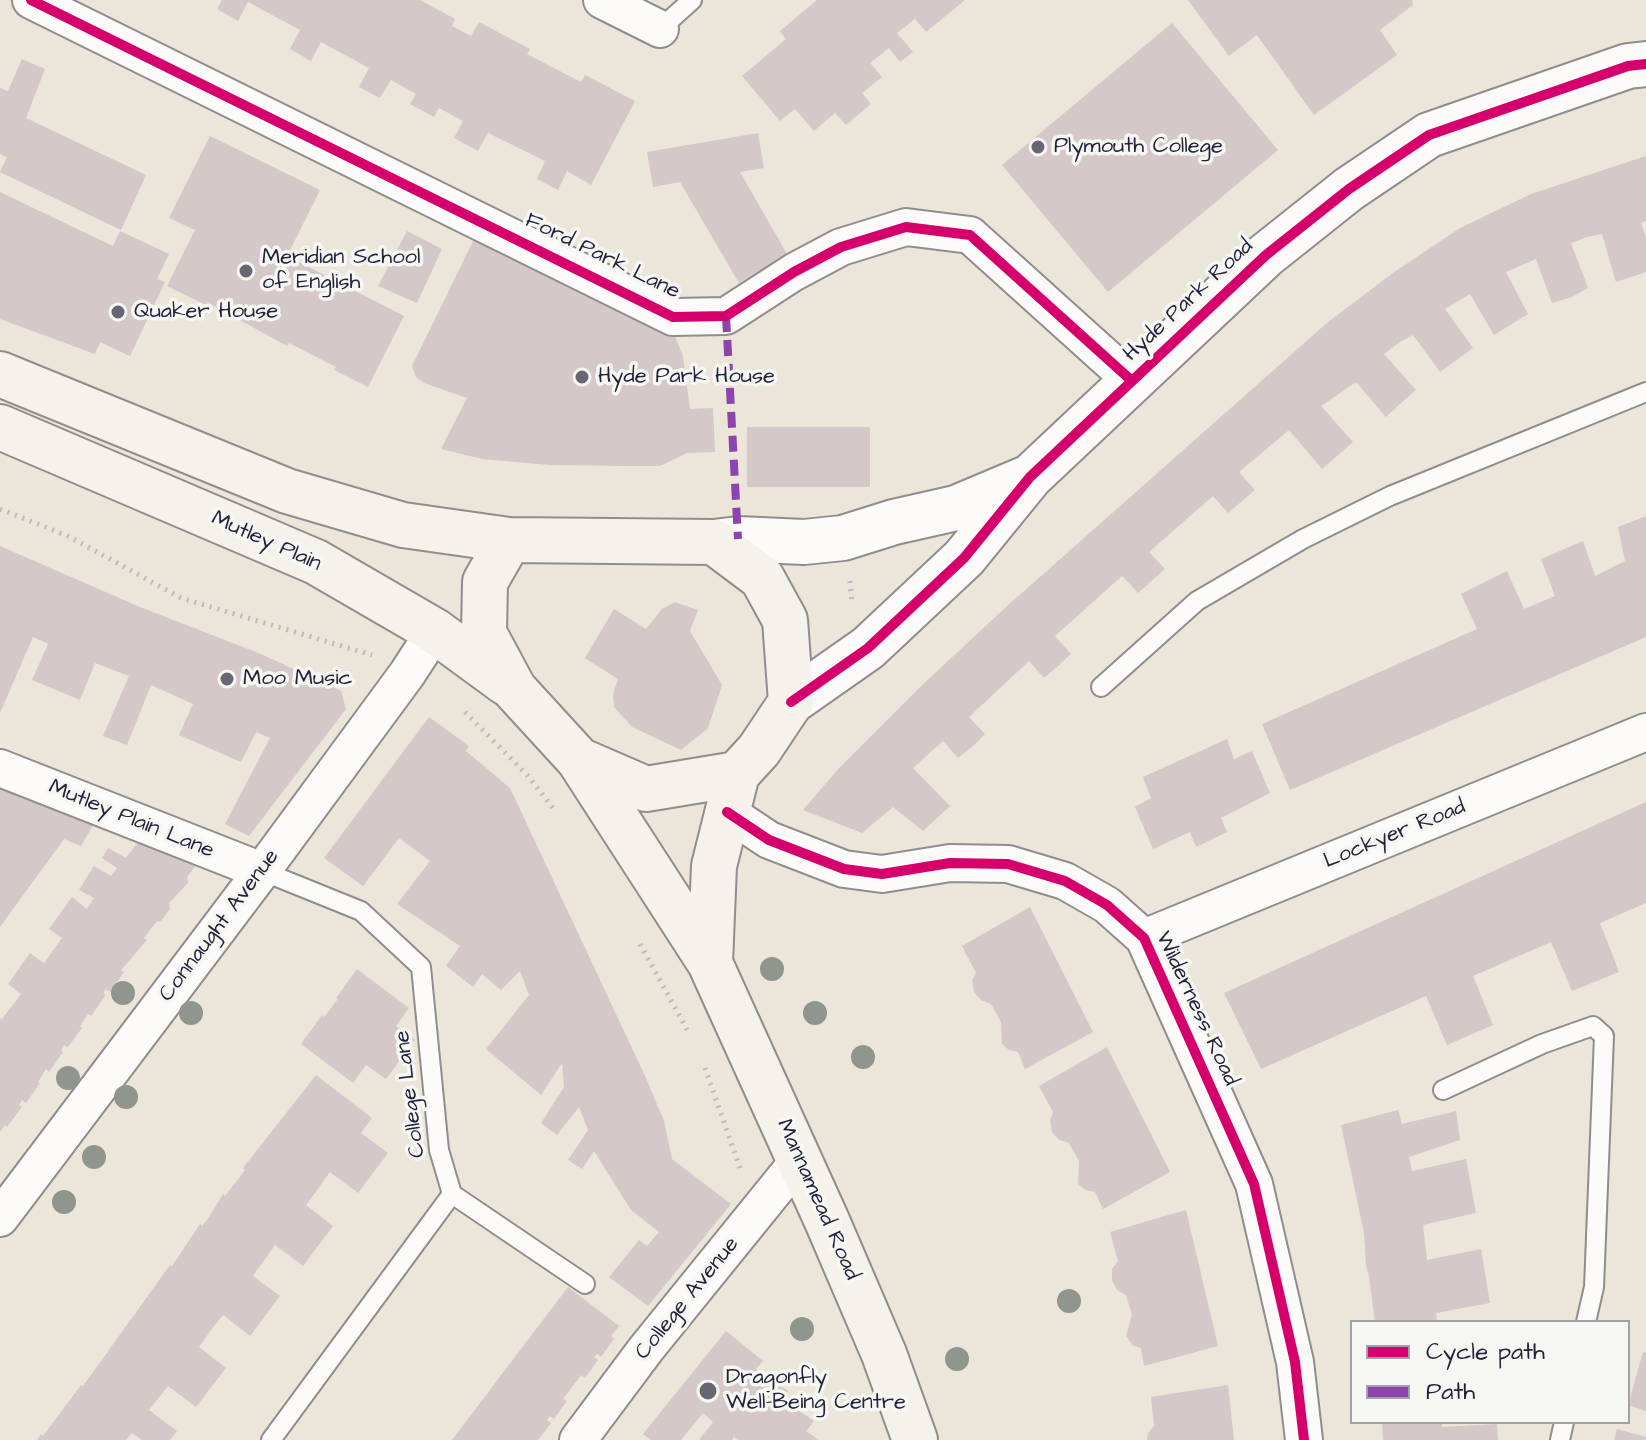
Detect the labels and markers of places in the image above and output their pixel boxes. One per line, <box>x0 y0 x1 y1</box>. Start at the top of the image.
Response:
place label: Plymouth College <box>1054 134 1223 160</box>
marker: Plymouth College <box>1029 138 1047 156</box>
place label: Meridian School of English <box>262 245 420 296</box>
marker: Meridian School of English <box>237 262 255 280</box>
place label: Quaker House <box>134 299 278 325</box>
marker: Quaker House <box>109 303 127 321</box>
place label: Hyde Park House <box>598 364 775 390</box>
marker: Hyde Park House <box>573 368 591 386</box>
place label: Moo Music <box>243 666 352 692</box>
marker: Moo Music <box>218 670 236 688</box>
place label: Dragonfly Well-Being Centre <box>726 1365 906 1416</box>
marker: Dragonfly Well-Being Centre <box>697 1380 719 1402</box>

